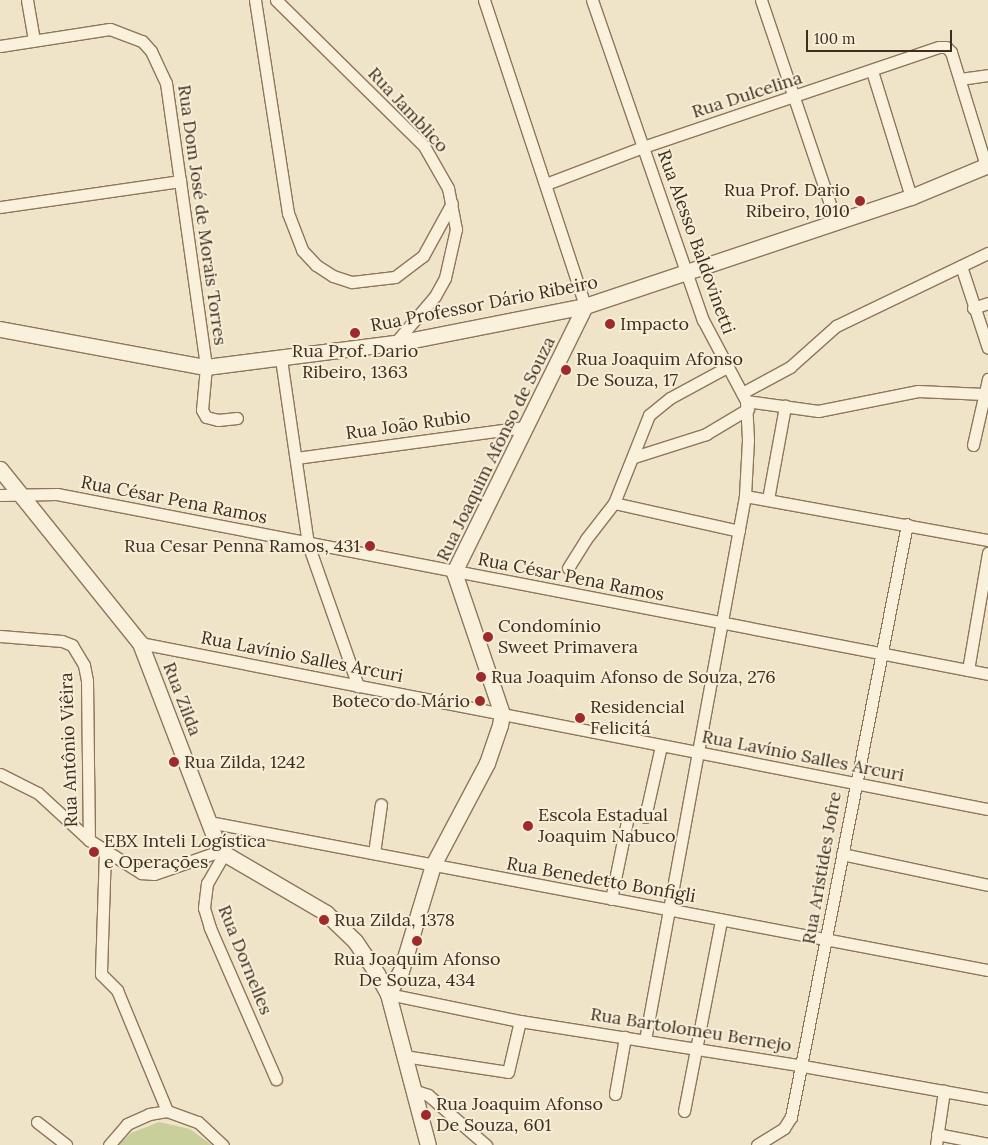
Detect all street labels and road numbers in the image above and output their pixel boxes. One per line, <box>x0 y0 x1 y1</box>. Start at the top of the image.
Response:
street label: Rua Jamblico <box>363 63 453 157</box>
street label: Rua Dulcelina <box>689 67 805 123</box>
street label: Rua Dom José de Morais Torres <box>173 83 231 347</box>
street label: Rua Alesso Baldovinetti <box>653 147 739 337</box>
street label: Rua Professor Dário Ribeiro <box>368 271 600 337</box>
street label: Rua Joaquim Afonso de Souza <box>432 333 560 565</box>
street label: Rua João Rubio <box>344 406 472 444</box>
street label: Rua César Pena Ramos <box>79 471 269 529</box>
street label: Rua César Pena Ramos <box>476 548 666 606</box>
street label: Rua Lavínio Salles Arcuri <box>199 627 405 687</box>
street label: Rua Zilda <box>158 659 206 739</box>
street label: Rua Antônio Viêira <box>55 672 83 828</box>
street label: Rua Lavínio Salles Arcuri <box>700 726 906 786</box>
street label: Rua Aristides Jofre <box>798 790 846 946</box>
street label: Rua Benedetto Bonfigli <box>505 853 697 907</box>
street label: Rua Dornelles <box>213 902 277 1018</box>
street label: Rua Bartolomeu Bernejo <box>589 1003 793 1057</box>

